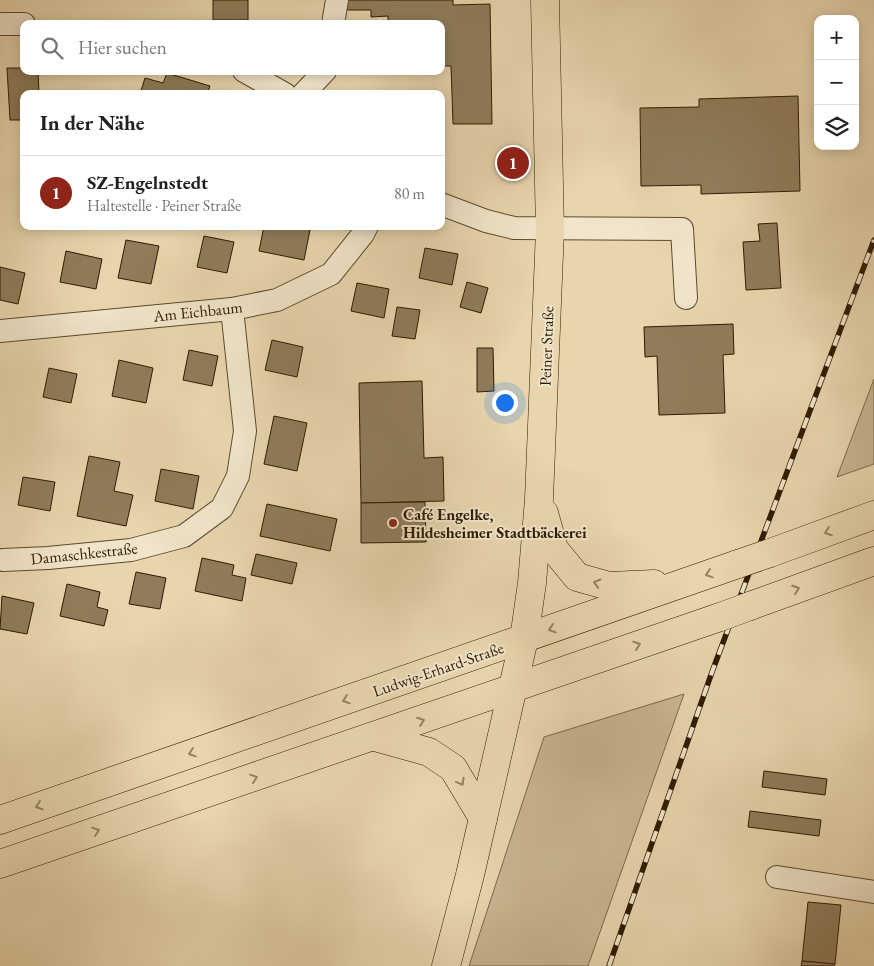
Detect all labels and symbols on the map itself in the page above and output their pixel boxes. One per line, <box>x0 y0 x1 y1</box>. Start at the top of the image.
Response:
pin: 1 <box>497 144 529 182</box>
street label: Am Eichbaum <box>151 296 244 327</box>
street label: Peiner Straße <box>535 306 558 386</box>
your location <box>492 390 518 416</box>
place label: Café Engelke, Hildesheimer Stadtbäckerei <box>403 504 587 543</box>
marker: Café Engelke, Hildesheimer Stadtbäckerei <box>387 517 399 529</box>
one-way arrow <box>824 526 833 536</box>
street label: Damaschkestraße <box>30 537 138 570</box>
one-way arrow <box>705 568 714 578</box>
one-way arrow <box>593 578 602 589</box>
one-way arrow <box>791 585 799 595</box>
one-way arrow <box>548 623 557 633</box>
street label: Ludwig-Erhard-Straße <box>370 637 507 702</box>
one-way arrow <box>633 641 641 651</box>
one-way arrow <box>342 695 351 705</box>
one-way arrow <box>416 716 424 726</box>
one-way arrow <box>188 747 197 757</box>
one-way arrow <box>249 773 257 783</box>
one-way arrow <box>455 777 465 786</box>
one-way arrow <box>35 800 43 810</box>
one-way arrow <box>91 827 100 837</box>

